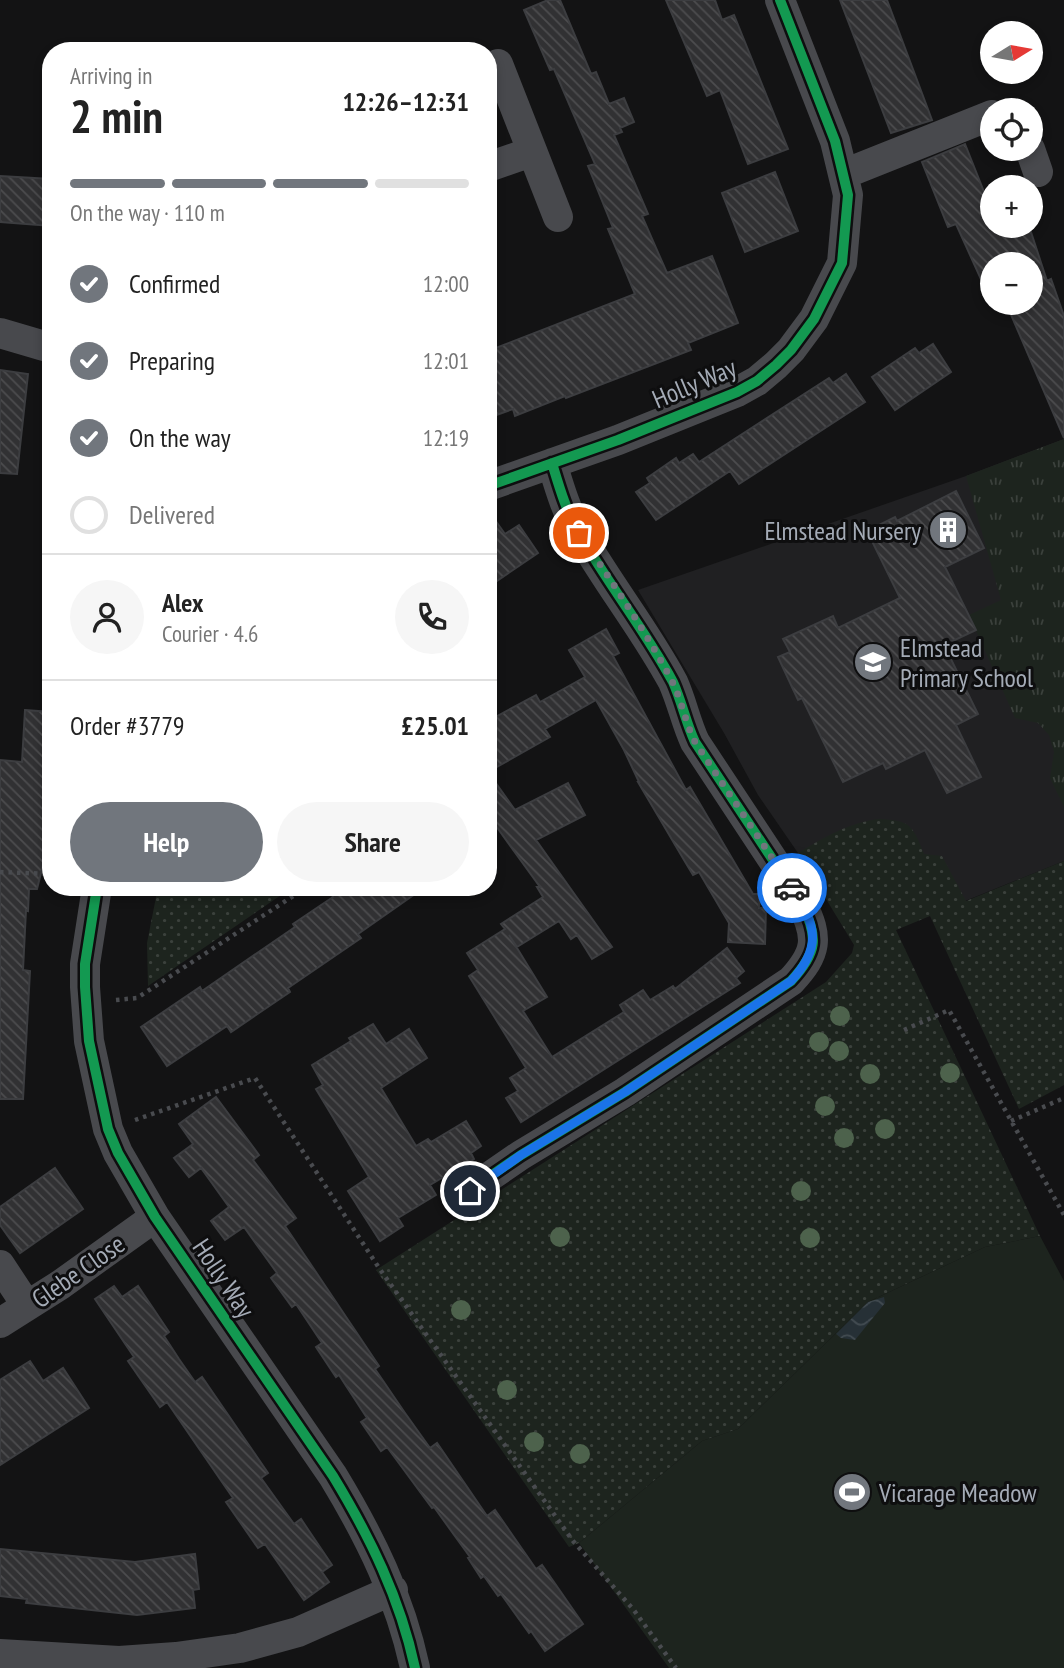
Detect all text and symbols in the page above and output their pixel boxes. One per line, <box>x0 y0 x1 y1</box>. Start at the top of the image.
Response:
north arrow <box>980 21 1043 84</box>
map controls <box>980 21 1043 315</box>
text: Arriving in <box>70 61 152 90</box>
text: 12:26–12:31 <box>342 85 469 118</box>
text: 2 min <box>70 86 163 146</box>
button: locate <box>980 98 1043 161</box>
button: + <box>980 175 1043 238</box>
text: On the way · 110 m <box>70 198 225 227</box>
button: − <box>980 252 1043 315</box>
icon: check <box>70 265 108 303</box>
text: Confirmed <box>129 267 220 300</box>
text: 12:00 <box>423 269 469 298</box>
icon: check <box>70 342 108 380</box>
text: Preparing <box>129 344 215 377</box>
text: 12:01 <box>423 346 469 375</box>
street label: Holly Way <box>647 351 741 415</box>
icon: check <box>70 419 108 457</box>
text: On the way <box>129 421 231 454</box>
text: 12:19 <box>423 423 469 452</box>
text: Delivered <box>129 498 215 531</box>
pin <box>549 503 609 563</box>
building icon: Elmstead Nursery <box>927 509 969 551</box>
icon: bag <box>560 514 598 552</box>
place label: Elmstead Nursery <box>764 514 921 547</box>
button: person <box>70 580 144 654</box>
button: phone <box>395 580 469 654</box>
text: Alex <box>162 586 203 619</box>
text: Courier · 4.6 <box>162 619 258 648</box>
place label: Elmstead Primary School <box>900 631 1033 694</box>
school or university icon: Elmstead Primary School <box>852 641 894 683</box>
text: Order #3779 <box>70 709 185 742</box>
text: £25.01 <box>401 709 469 742</box>
button: Help <box>70 802 263 882</box>
button: Share <box>277 802 469 882</box>
courier <box>757 853 827 923</box>
icon: car <box>773 869 811 907</box>
pin <box>440 1161 500 1221</box>
icon: home <box>451 1172 489 1210</box>
street label: Glebe Close <box>25 1227 131 1315</box>
street label: Holly Way <box>186 1232 262 1324</box>
sports icon: Vicarage Meadow <box>831 1471 873 1513</box>
place label: Vicarage Meadow <box>878 1476 1037 1509</box>

